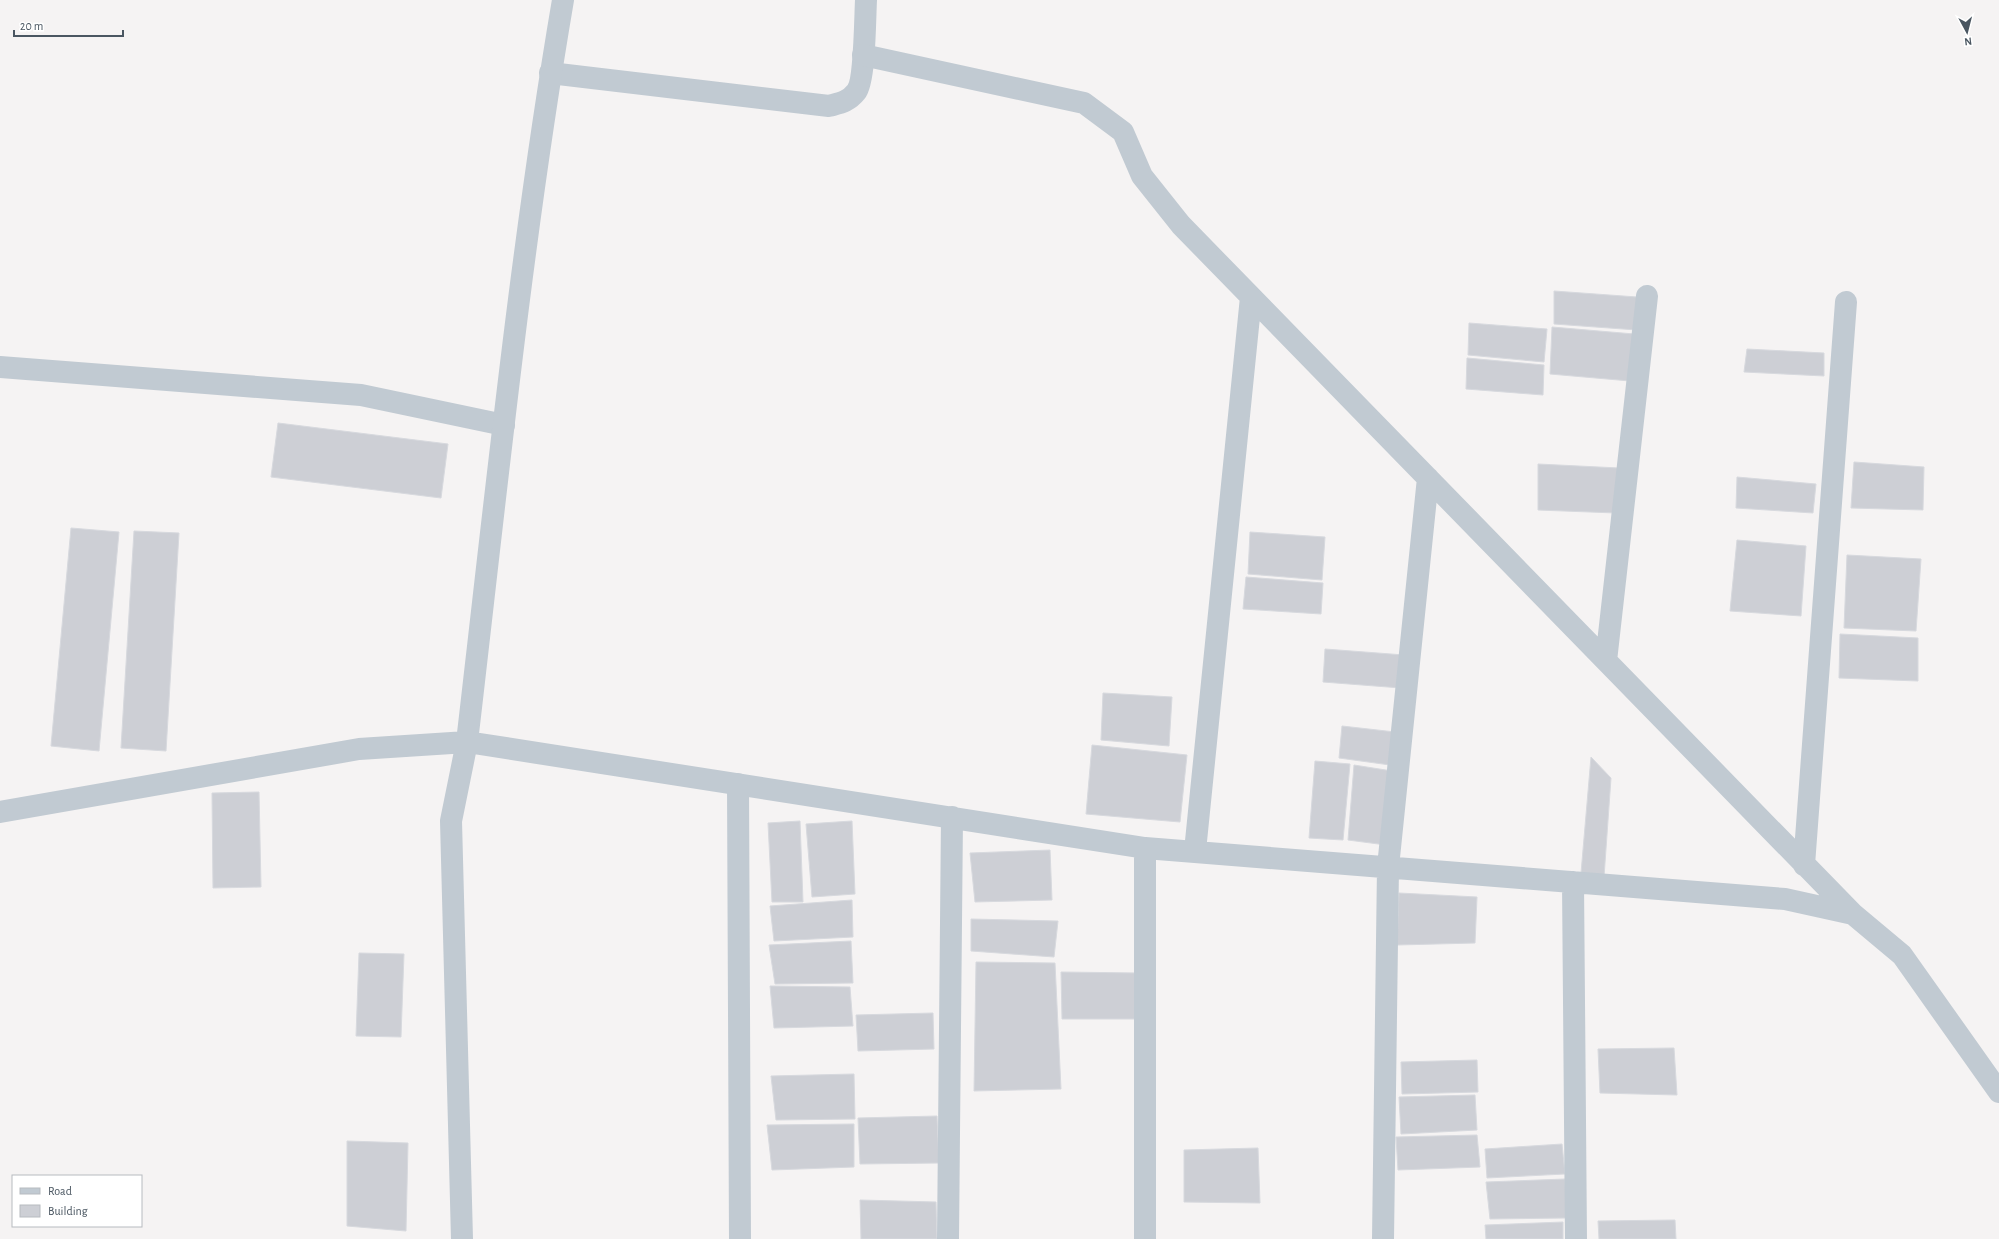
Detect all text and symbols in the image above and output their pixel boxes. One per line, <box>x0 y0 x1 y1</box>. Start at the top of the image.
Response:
scale bar <box>14 12 123 38</box>
north arrow <box>1947 12 1987 52</box>
text: 20 m <box>20 20 43 32</box>
text: N <box>1964 36 1973 47</box>
legend <box>12 1175 142 1227</box>
text: Road <box>48 1185 72 1197</box>
text: Building <box>48 1205 88 1217</box>

